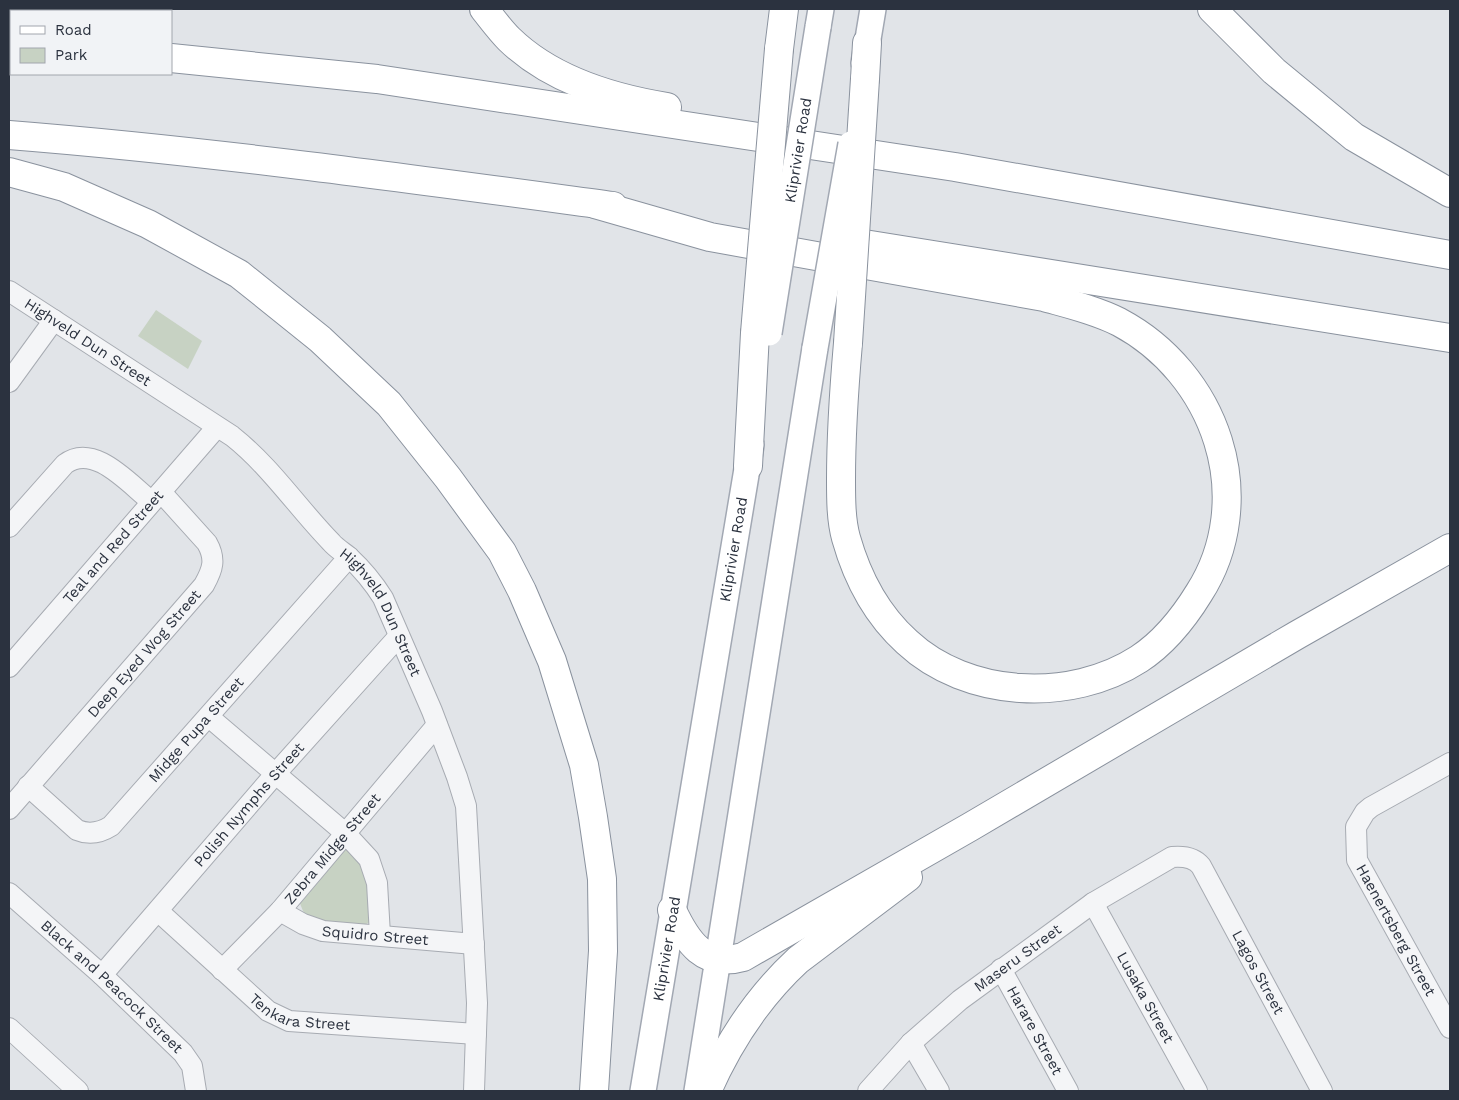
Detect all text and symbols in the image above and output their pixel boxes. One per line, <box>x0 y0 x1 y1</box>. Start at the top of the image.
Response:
legend <box>10 10 172 75</box>
text: Road <box>55 21 92 39</box>
text: Park <box>55 46 88 64</box>
street label: Kliprivier Road <box>781 97 816 204</box>
street label: Highveld Dun Street <box>21 295 155 390</box>
street label: Teal and Red Street <box>59 486 168 607</box>
street label: Kliprivier Road <box>716 496 751 603</box>
street label: Highveld Dun Street <box>336 544 425 680</box>
street label: Deep Eyed Wog Street <box>84 585 205 721</box>
street label: Midge Pupa Street <box>145 673 248 786</box>
street label: Polish Nymphs Street <box>190 738 309 871</box>
street label: Zebra Midge Street <box>281 789 385 908</box>
street label: Haenertsberg Street <box>1352 861 1440 1000</box>
street label: Kliprivier Road <box>649 895 684 1003</box>
street label: Black and Peacock Street <box>37 916 187 1057</box>
street label: Maseru Street <box>971 920 1065 996</box>
street label: Squidro Street <box>321 922 430 949</box>
street label: Lagos Street <box>1228 927 1288 1018</box>
street label: Lusaka Street <box>1113 949 1178 1047</box>
street label: Harare Street <box>1003 983 1067 1079</box>
street label: Tenkara Street <box>246 990 352 1034</box>

